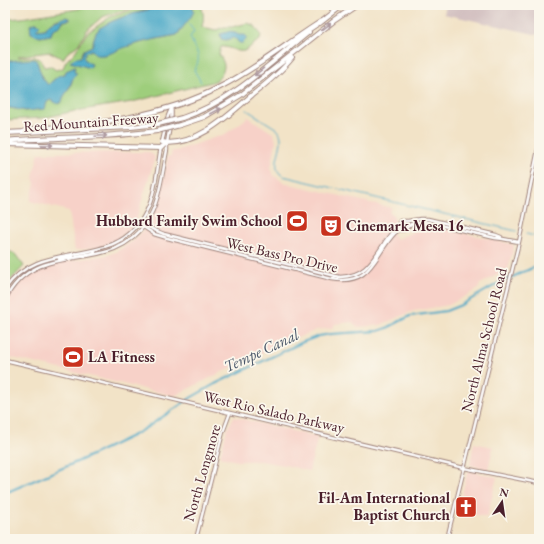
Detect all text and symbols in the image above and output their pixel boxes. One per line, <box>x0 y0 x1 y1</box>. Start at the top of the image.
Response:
one-way arrow <box>321 23 332 31</box>
one-way arrow <box>254 68 264 77</box>
one-way arrow <box>210 106 222 114</box>
street label: Red Mountain Freeway <box>23 107 160 136</box>
one-way arrow <box>94 132 107 139</box>
one-way arrow <box>40 141 53 149</box>
sports icon: Hubbard Family Swim School <box>284 208 310 234</box>
place label: Hubbard Family Swim School <box>96 211 283 230</box>
theatre icon: Cinemark Mesa 16 <box>318 213 344 239</box>
place label: Cinemark Mesa 16 <box>346 216 464 235</box>
street label: West Bass Pro Drive <box>224 232 340 277</box>
street label: North Alma School Road <box>456 265 511 414</box>
water label: Tempe Canal <box>220 324 303 377</box>
sports icon: LA Fitness <box>60 344 86 370</box>
place label: LA Fitness <box>88 347 155 366</box>
street label: West Rio Salado Parkway <box>202 386 347 437</box>
street label: North Longmore <box>179 422 225 524</box>
north arrow <box>482 482 522 522</box>
text: N <box>498 484 510 500</box>
place label: Fil-Am International Baptist Church <box>318 488 451 524</box>
church icon: Fil-Am International Baptist Church <box>453 494 479 520</box>

